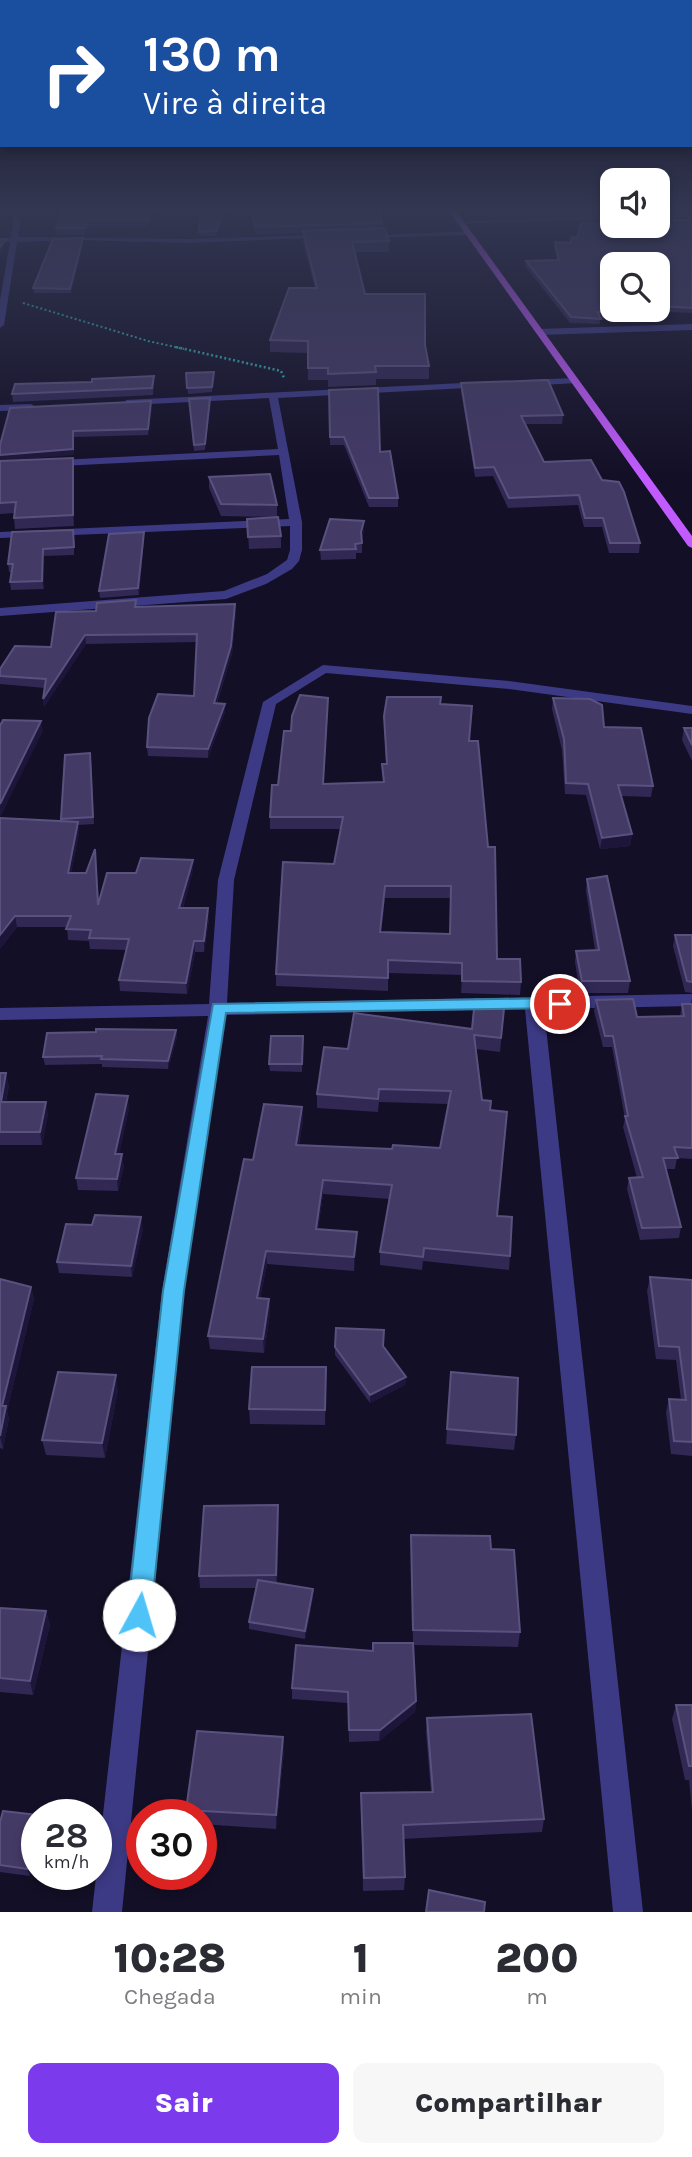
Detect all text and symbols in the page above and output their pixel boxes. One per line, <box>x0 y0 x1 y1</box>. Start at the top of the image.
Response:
text: 130 m <box>143 26 281 83</box>
icon: right <box>28 28 119 119</box>
text: Vire à direita <box>143 85 327 122</box>
map controls <box>600 168 670 322</box>
button: sound <box>600 168 670 238</box>
button: search <box>600 252 670 322</box>
pin <box>530 974 590 1034</box>
icon: arrive <box>541 985 579 1023</box>
position arrow <box>102 1578 176 1652</box>
speed limit sign: 30 <box>126 1799 217 1890</box>
text: 28 <box>45 1815 88 1856</box>
text: km/h <box>44 1851 89 1873</box>
text: 10:28 <box>114 1933 226 1983</box>
text: 1 <box>353 1933 369 1983</box>
text: 200 <box>495 1933 578 1983</box>
text: Chegada <box>124 1983 216 2010</box>
text: min <box>340 1983 382 2010</box>
text: m <box>526 1983 548 2010</box>
button: Sair <box>28 2063 339 2143</box>
button: Compartilhar <box>353 2063 664 2143</box>

